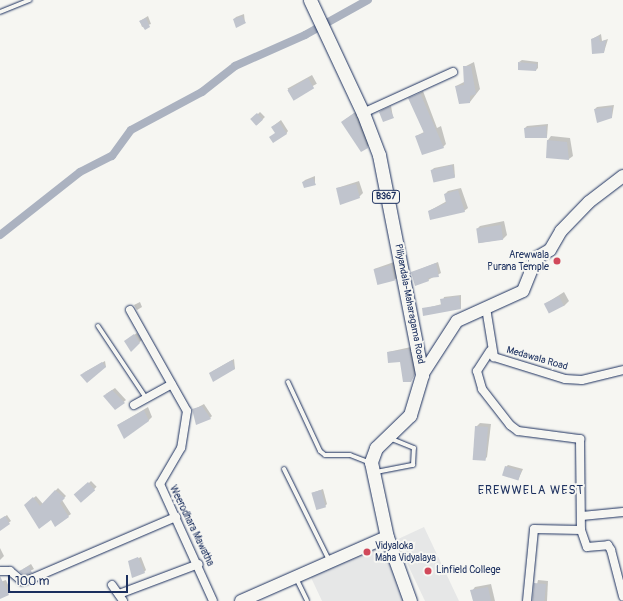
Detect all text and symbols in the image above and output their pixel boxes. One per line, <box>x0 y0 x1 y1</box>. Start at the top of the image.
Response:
road number: B367 <box>371 190 401 204</box>
street label: Piliyandala-Maharagama Road <box>391 243 427 365</box>
place label: Arewwala Purana Temple <box>487 249 549 272</box>
marker: Arewwala Purana Temple <box>552 256 562 266</box>
street label: Medawala Road <box>505 345 569 373</box>
street label: Weerodhara Mawatha <box>166 484 216 568</box>
district label: EREWWELA WEST <box>478 484 584 498</box>
place label: Vidyaloka Maha Vidyalaya <box>375 540 436 564</box>
marker: Vidyaloka Maha Vidyalaya <box>362 547 372 557</box>
place label: Linfield College <box>436 565 500 577</box>
marker: Linfield College <box>423 566 433 576</box>
scale bar <box>10 567 130 593</box>
text: 100 m <box>15 574 49 589</box>

